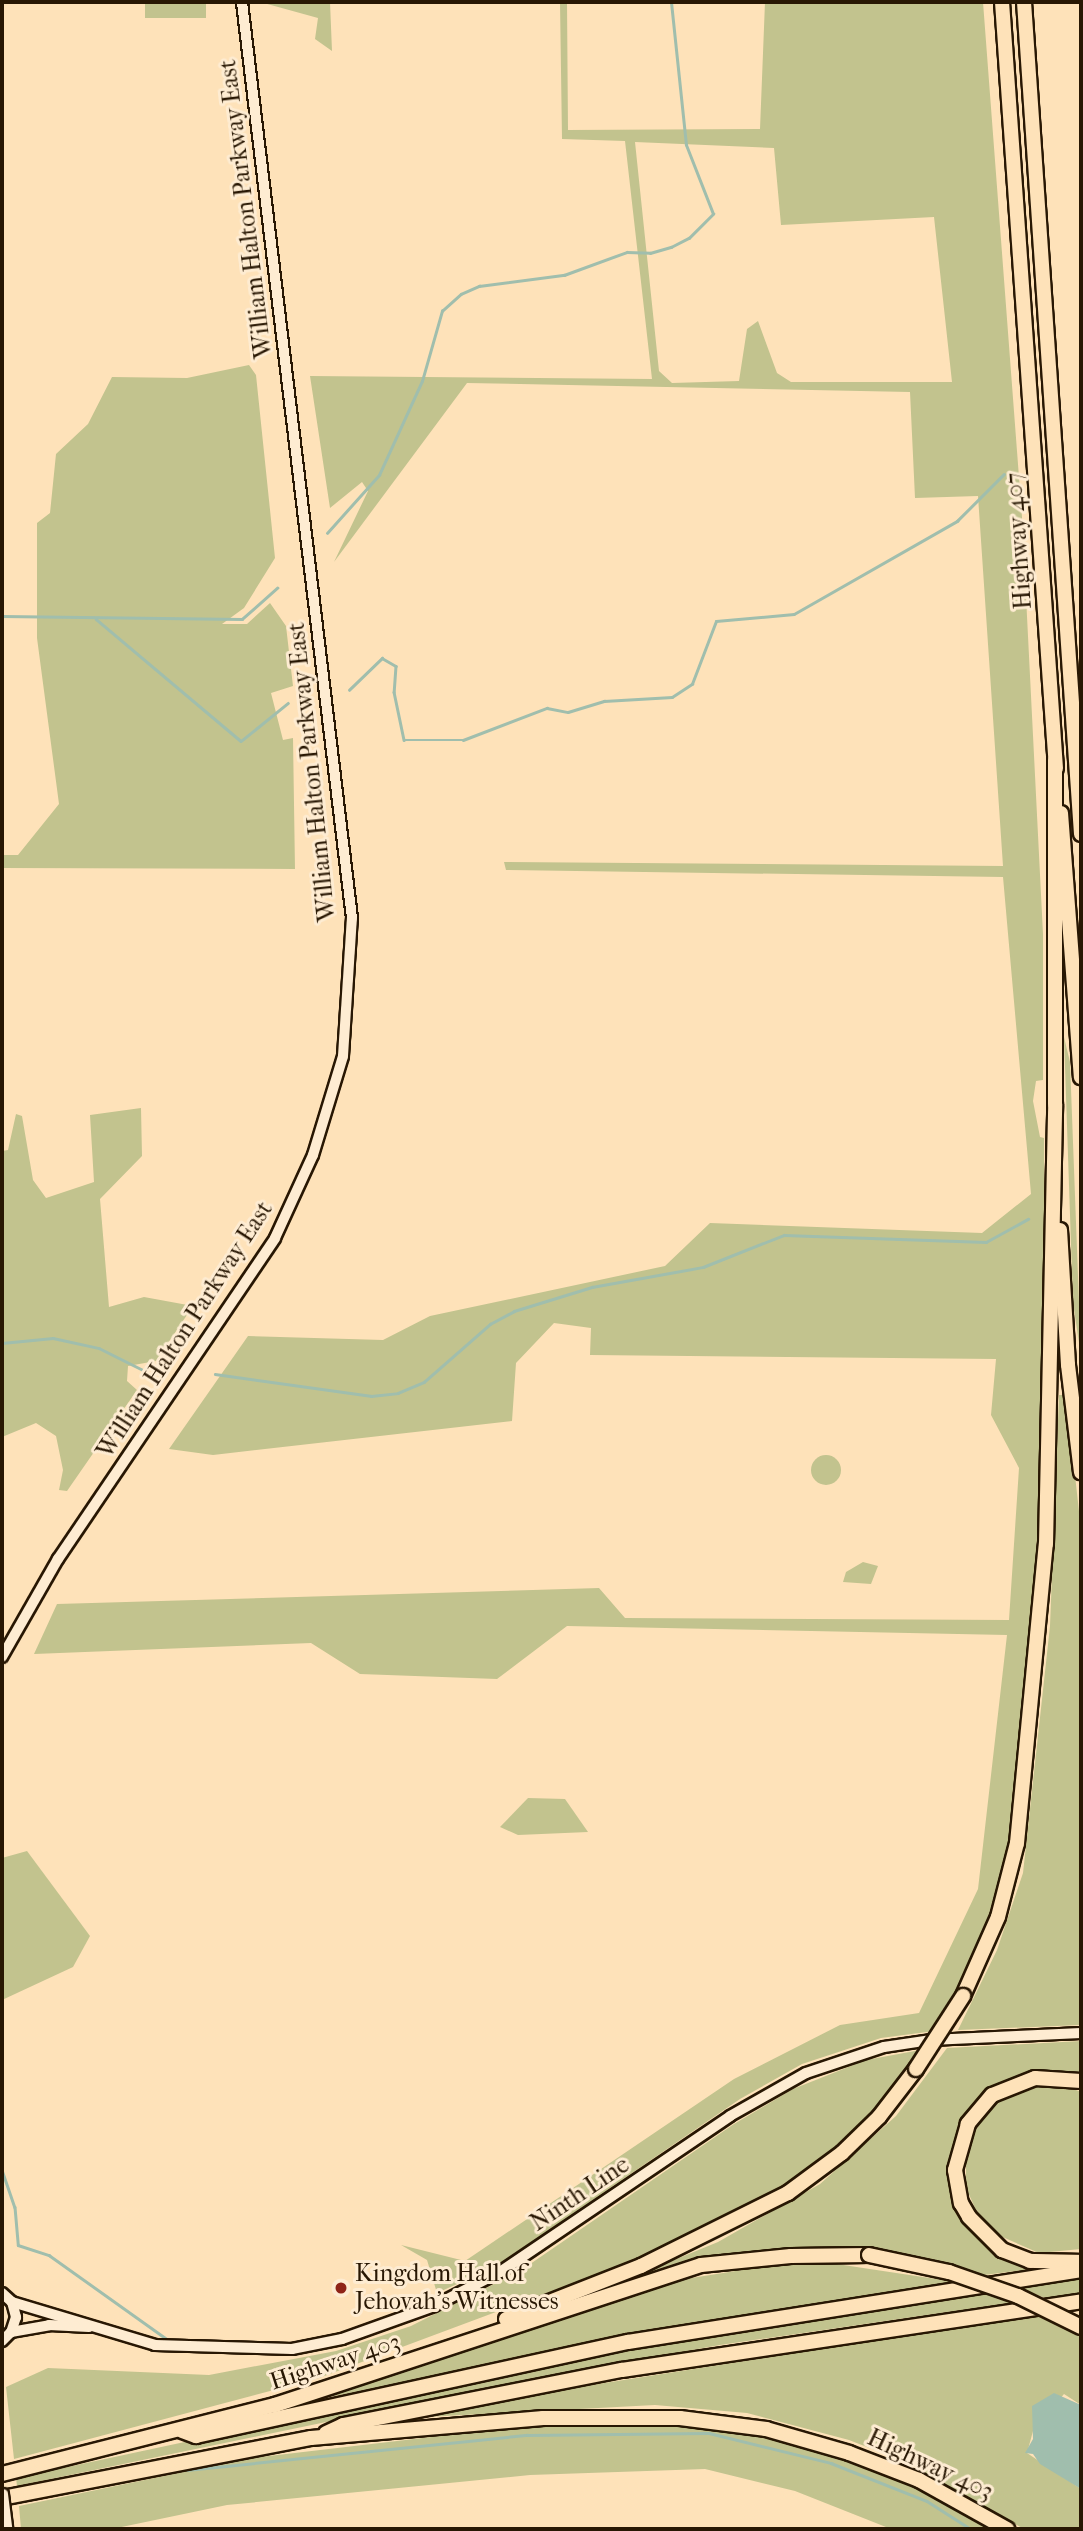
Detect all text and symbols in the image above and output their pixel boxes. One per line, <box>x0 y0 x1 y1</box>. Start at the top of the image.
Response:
street label: William Halton Parkway East <box>213 58 279 360</box>
street label: Highway 407 <box>1000 472 1038 610</box>
street label: William Halton Parkway East <box>282 621 342 923</box>
street label: William Halton Parkway East <box>91 1196 279 1464</box>
street label: Ninth Line <box>525 2150 635 2238</box>
place label: Kingdom Hall of Jehovah's Witnesses <box>355 2260 559 2316</box>
marker: Kingdom Hall of Jehovah's Witnesses <box>333 2280 349 2296</box>
street label: Highway 403 <box>266 2327 404 2397</box>
street label: Highway 403 <box>863 2423 997 2507</box>

